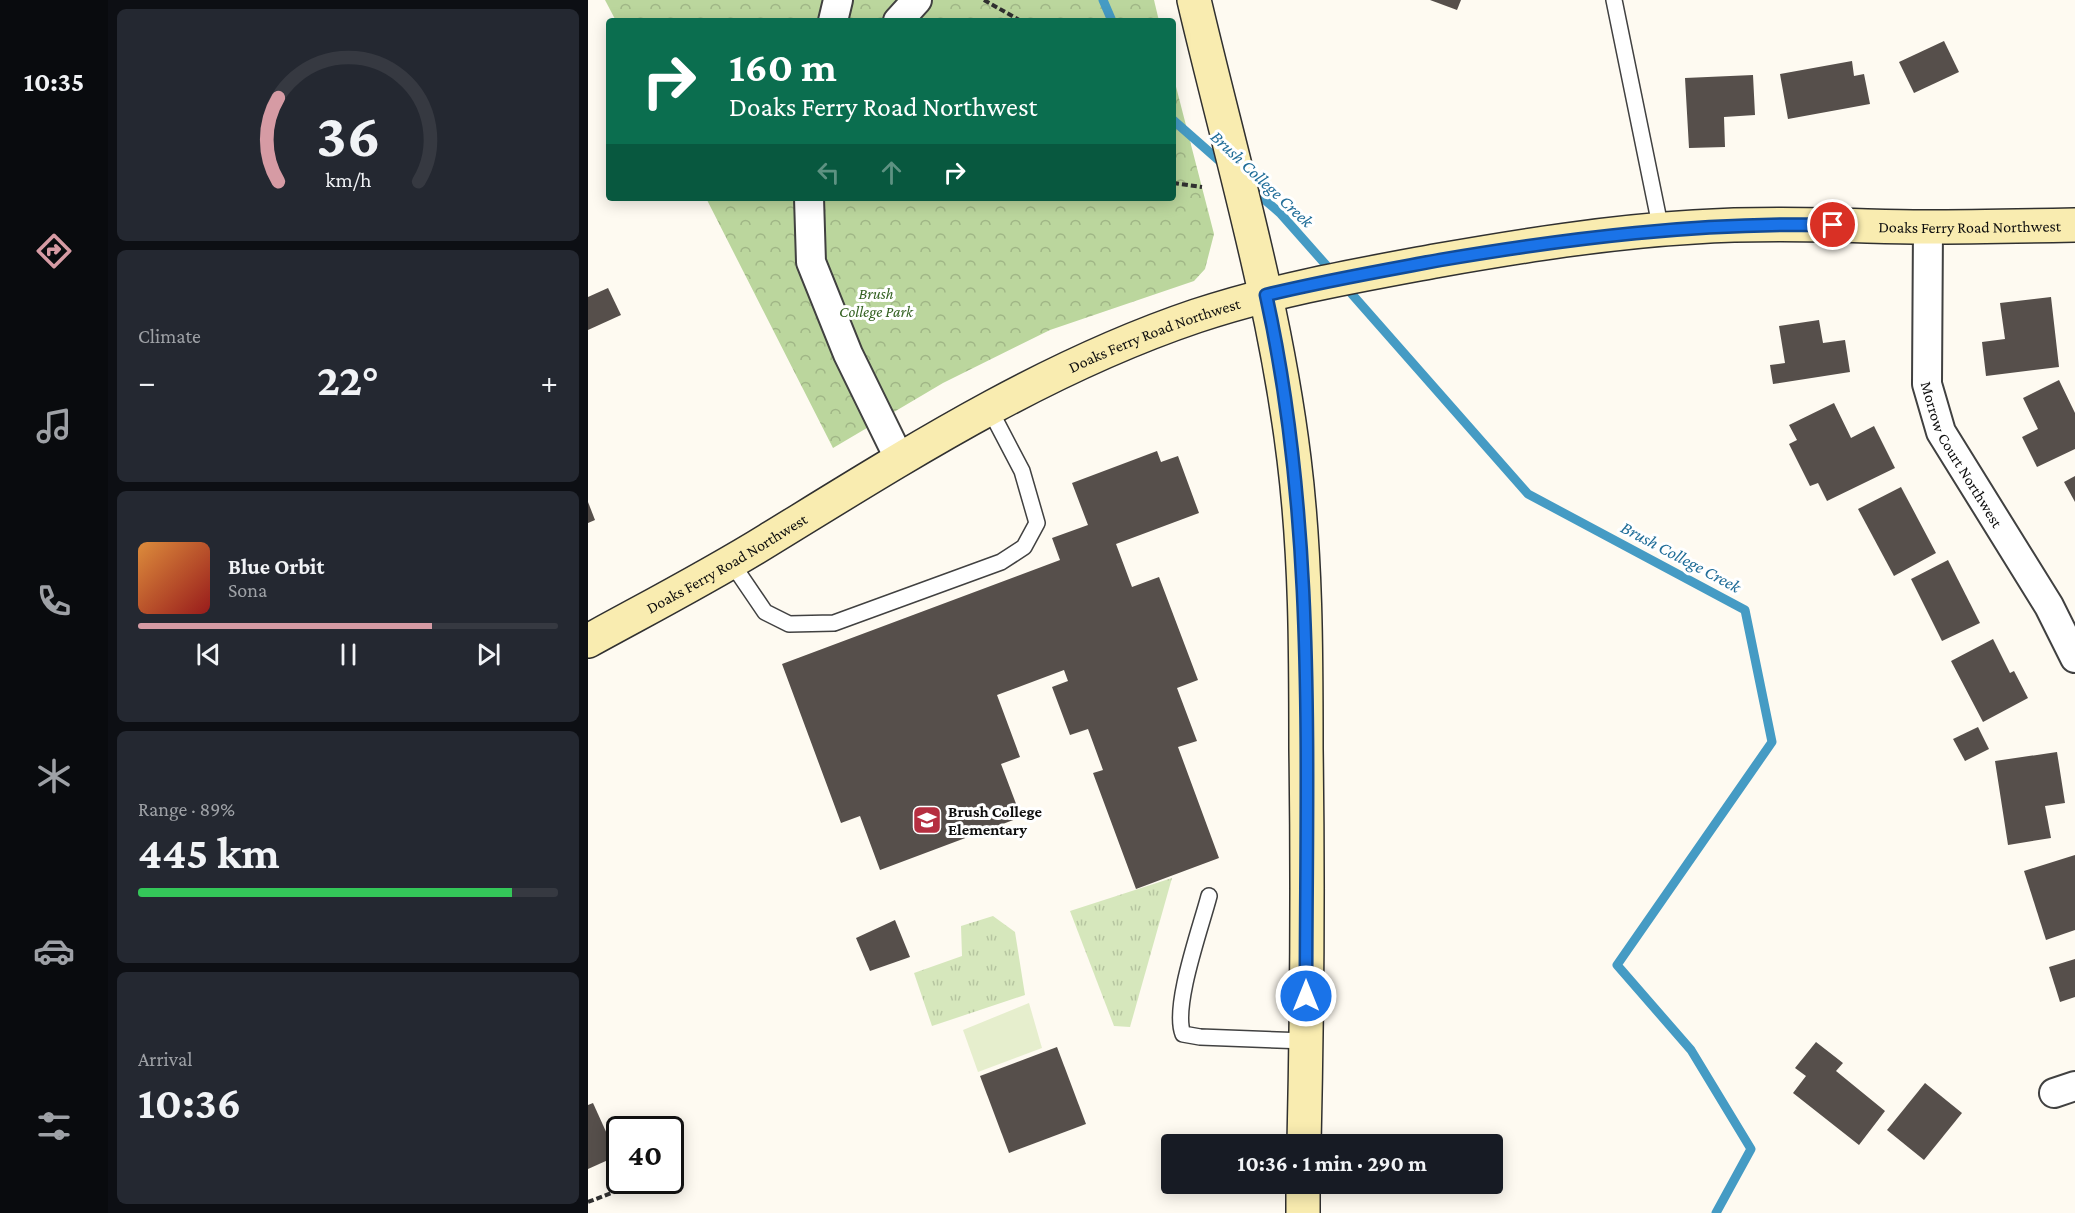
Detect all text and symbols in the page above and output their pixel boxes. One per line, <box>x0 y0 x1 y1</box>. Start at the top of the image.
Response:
icon: right <box>630 42 708 120</box>
text: 160 m <box>729 43 837 90</box>
text: 10:35 <box>24 67 84 97</box>
text: Doaks Ferry Road Northwest <box>729 92 1037 122</box>
text: 36 <box>316 100 380 169</box>
water label: Brush College Creek <box>1207 126 1318 232</box>
icon: left <box>812 156 845 189</box>
icon: ahead <box>875 156 908 189</box>
icon: right <box>938 156 971 189</box>
text: km/h <box>325 168 372 192</box>
pin <box>1807 199 1858 250</box>
icon: arrive <box>1816 208 1849 241</box>
street label: Doaks Ferry Road Northwest <box>1878 217 2062 237</box>
icon: directions <box>33 230 75 272</box>
park label: Brush College Park <box>839 285 914 321</box>
street label: Doaks Ferry Road Northwest <box>1066 295 1243 376</box>
text: Climate <box>138 325 201 347</box>
text: 22° <box>317 355 379 405</box>
text: − <box>138 363 155 400</box>
text: + <box>541 363 558 400</box>
street label: Morrow Court Northwest <box>1918 379 2006 531</box>
icon: music <box>33 405 75 447</box>
street label: Doaks Ferry Road Northwest <box>644 510 811 617</box>
water label: Brush College Creek <box>1618 517 1745 598</box>
text: Blue Orbit <box>228 554 324 579</box>
text: Sona <box>228 579 267 601</box>
icon: phone <box>33 580 75 622</box>
icon: previous <box>192 638 225 671</box>
icon: pause <box>332 638 365 671</box>
icon: next <box>472 638 505 671</box>
icon: climate <box>33 755 75 797</box>
text: Range · 89% <box>138 798 235 820</box>
place label: Brush College Elementary <box>948 803 1042 838</box>
school or university icon: Brush College Elementary <box>911 804 943 836</box>
text: 445 km <box>138 828 280 878</box>
icon: car <box>33 930 75 972</box>
position arrow <box>1274 964 1338 1028</box>
text: Arrival <box>138 1048 192 1070</box>
text: 10:36 <box>138 1078 241 1128</box>
icon: filters <box>33 1105 75 1147</box>
speed limit sign: 40 <box>606 1116 684 1194</box>
text: 10:36 · 1 min · 290 m <box>1237 1151 1427 1176</box>

